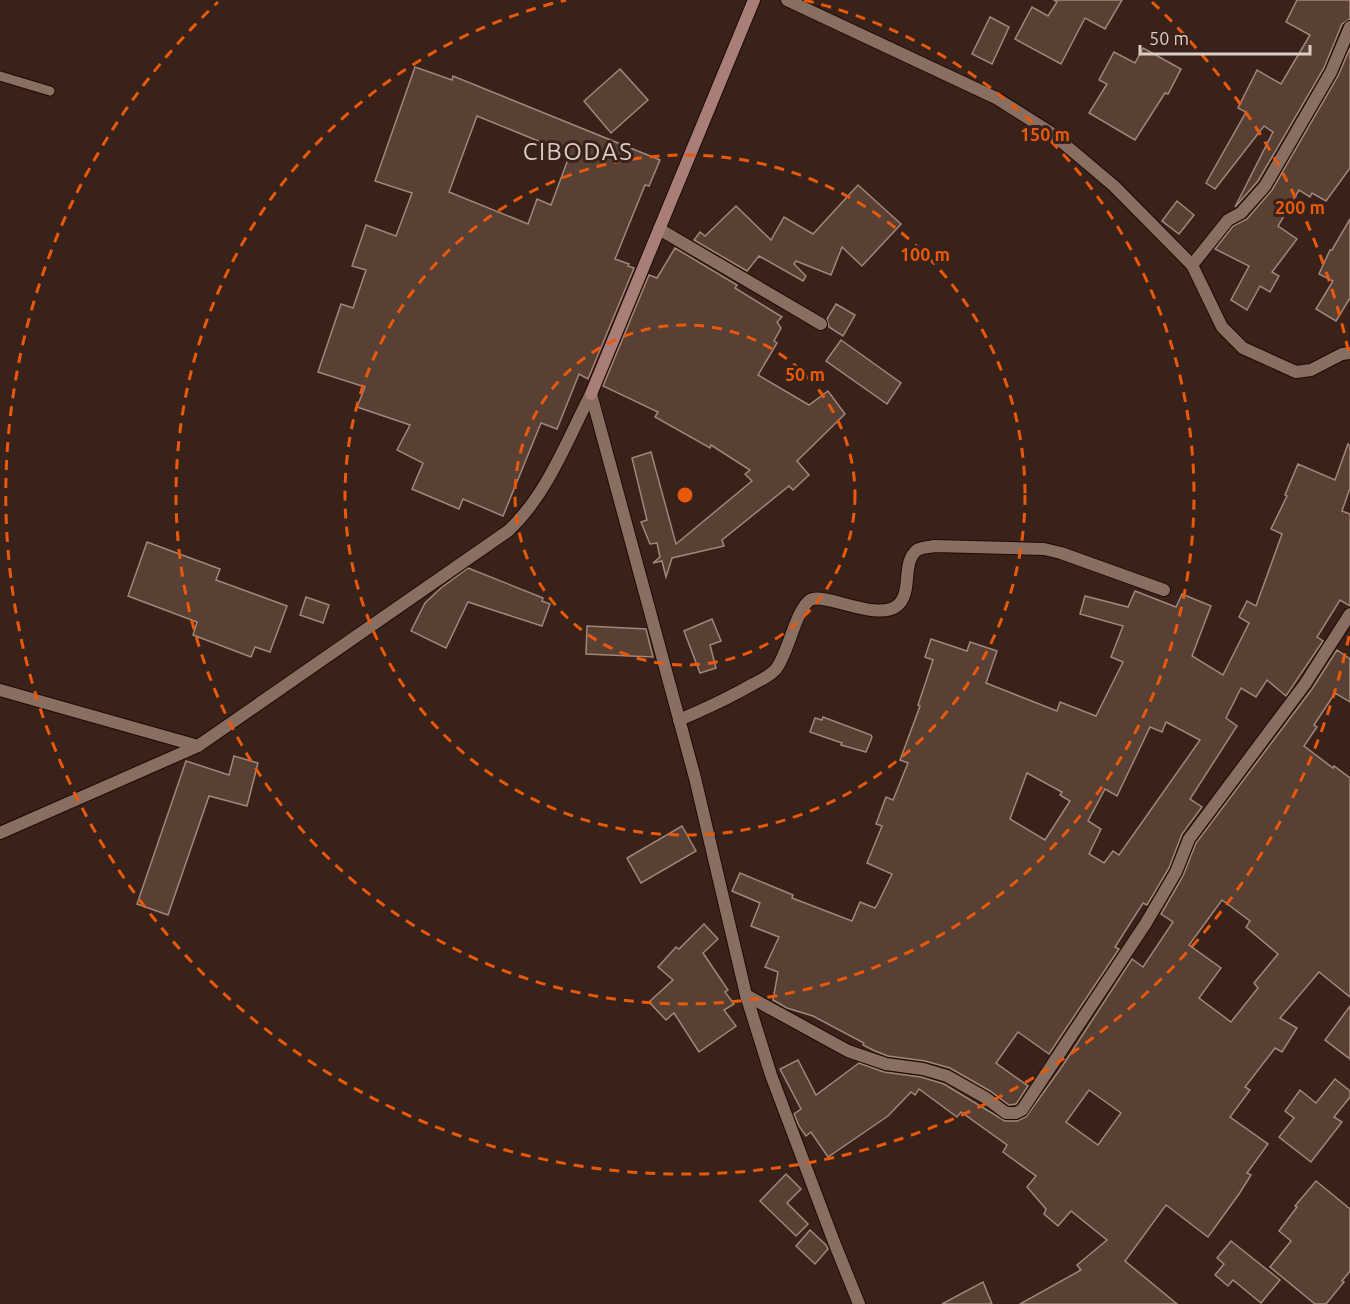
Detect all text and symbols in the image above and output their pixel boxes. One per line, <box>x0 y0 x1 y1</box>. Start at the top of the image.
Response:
scale bar <box>1140 18 1310 56</box>
text: 50 m <box>1149 28 1189 48</box>
text: 150 m <box>1020 124 1070 144</box>
district label: CIBODAS <box>523 138 633 165</box>
text: 200 m <box>1275 197 1325 217</box>
text: 100 m <box>900 244 950 264</box>
text: 50 m <box>785 364 825 384</box>
centre of rings <box>675 485 695 505</box>

